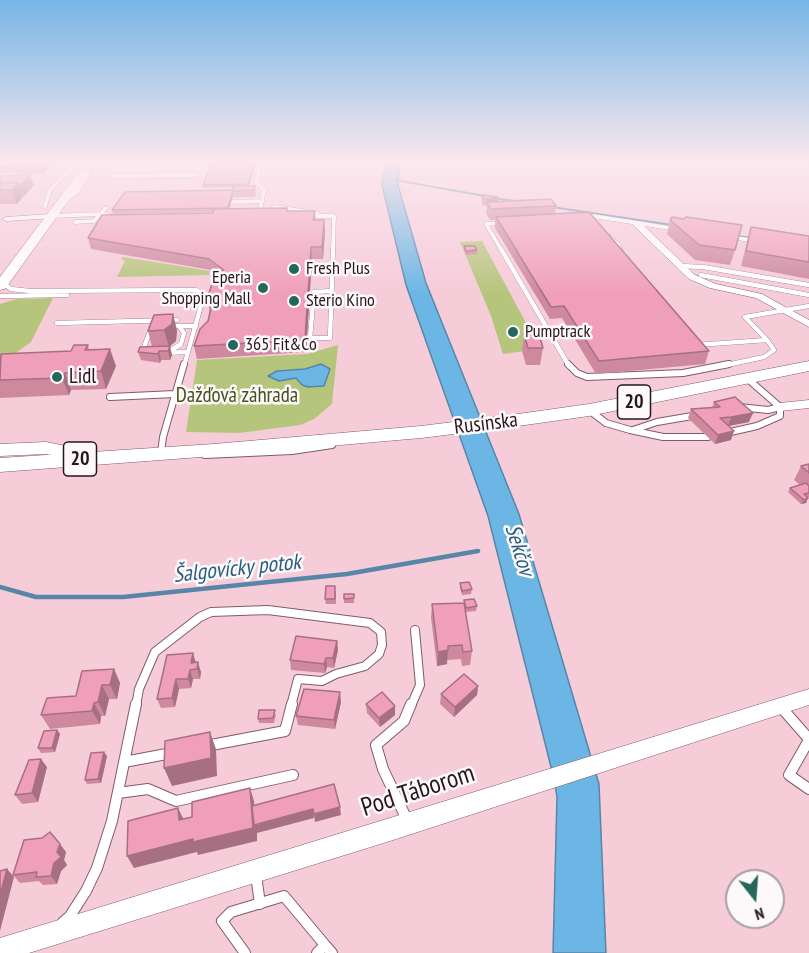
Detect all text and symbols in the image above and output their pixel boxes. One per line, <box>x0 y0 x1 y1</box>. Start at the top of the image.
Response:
place label: Fresh Plus <box>306 258 370 280</box>
marker: Fresh Plus <box>287 262 301 276</box>
place label: Eperia Shopping Mall <box>161 267 251 310</box>
marker: Eperia Shopping Mall <box>256 281 270 295</box>
place label: Sterio Kino <box>306 290 375 312</box>
marker: Sterio Kino <box>287 294 301 308</box>
place label: Pumptrack <box>525 321 590 343</box>
marker: Pumptrack <box>506 325 520 339</box>
place label: 365 Fit&Co <box>245 334 317 356</box>
marker: 365 Fit&Co <box>226 338 240 352</box>
place label: Lidl <box>69 364 96 390</box>
marker: Lidl <box>50 370 64 384</box>
park label: Dažďová záhrada <box>176 383 298 409</box>
road number: 20 <box>618 385 650 419</box>
street label: Rusínska <box>453 408 519 440</box>
road number: 20 <box>64 442 97 476</box>
water label: Sekčov <box>499 521 539 579</box>
water label: Šalgovícky potok <box>172 549 302 589</box>
street label: Pod Táborom <box>357 758 479 824</box>
north arrow <box>725 869 785 929</box>
text: N <box>753 903 767 925</box>

